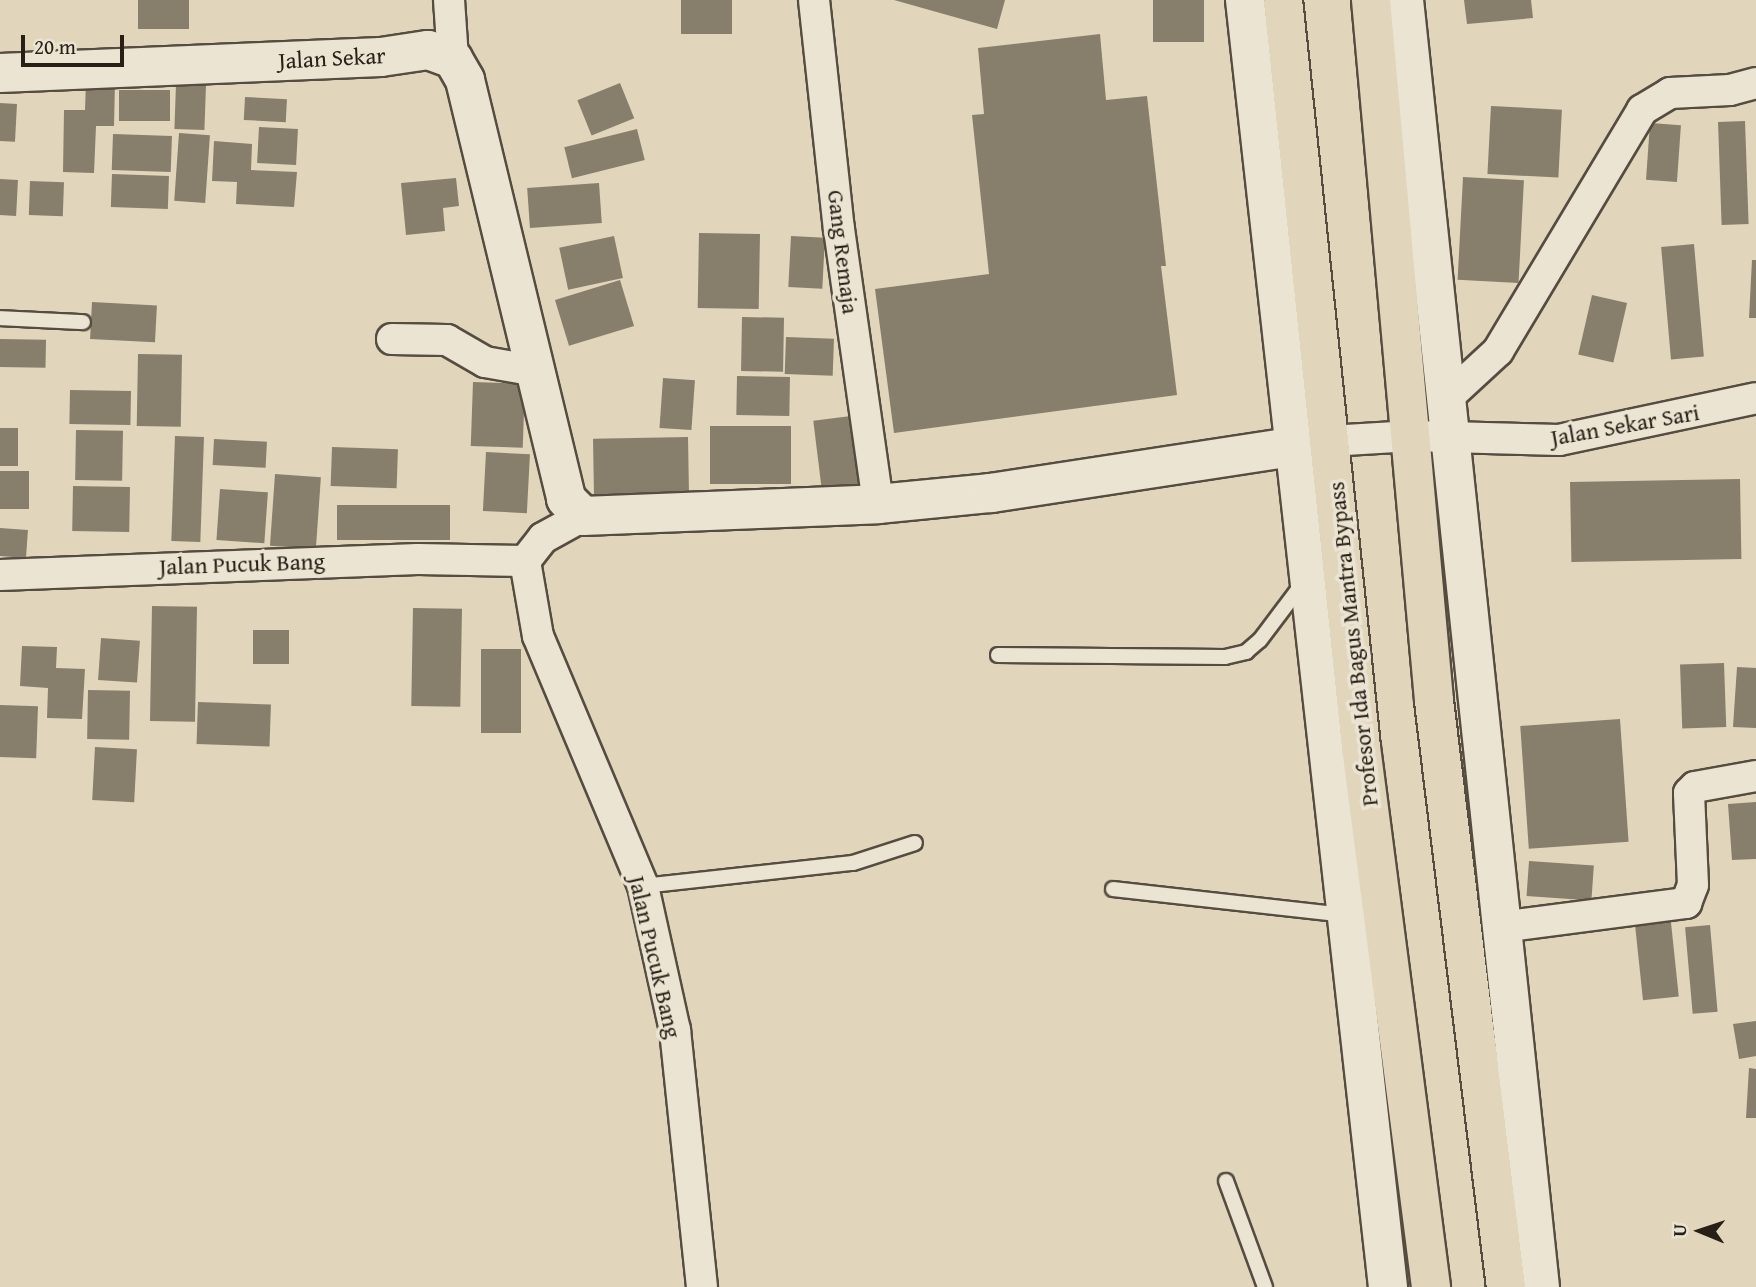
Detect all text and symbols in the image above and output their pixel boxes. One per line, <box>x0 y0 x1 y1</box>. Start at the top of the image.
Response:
scale bar <box>24 21 128 65</box>
text: 20 m <box>34 31 76 62</box>
street label: Jalan Sekar <box>278 41 386 75</box>
street label: Gang Remaja <box>822 188 864 316</box>
street label: Jalan Sekar Sari <box>1548 398 1702 452</box>
street label: Profesor Ida Bagus Mantra Bypass <box>1322 480 1384 808</box>
street label: Jalan Pucuk Bang <box>159 547 325 581</box>
street label: Jalan Pucuk Bang <box>623 873 687 1041</box>
north arrow <box>1665 1196 1735 1266</box>
text: U <box>1665 1223 1693 1237</box>

